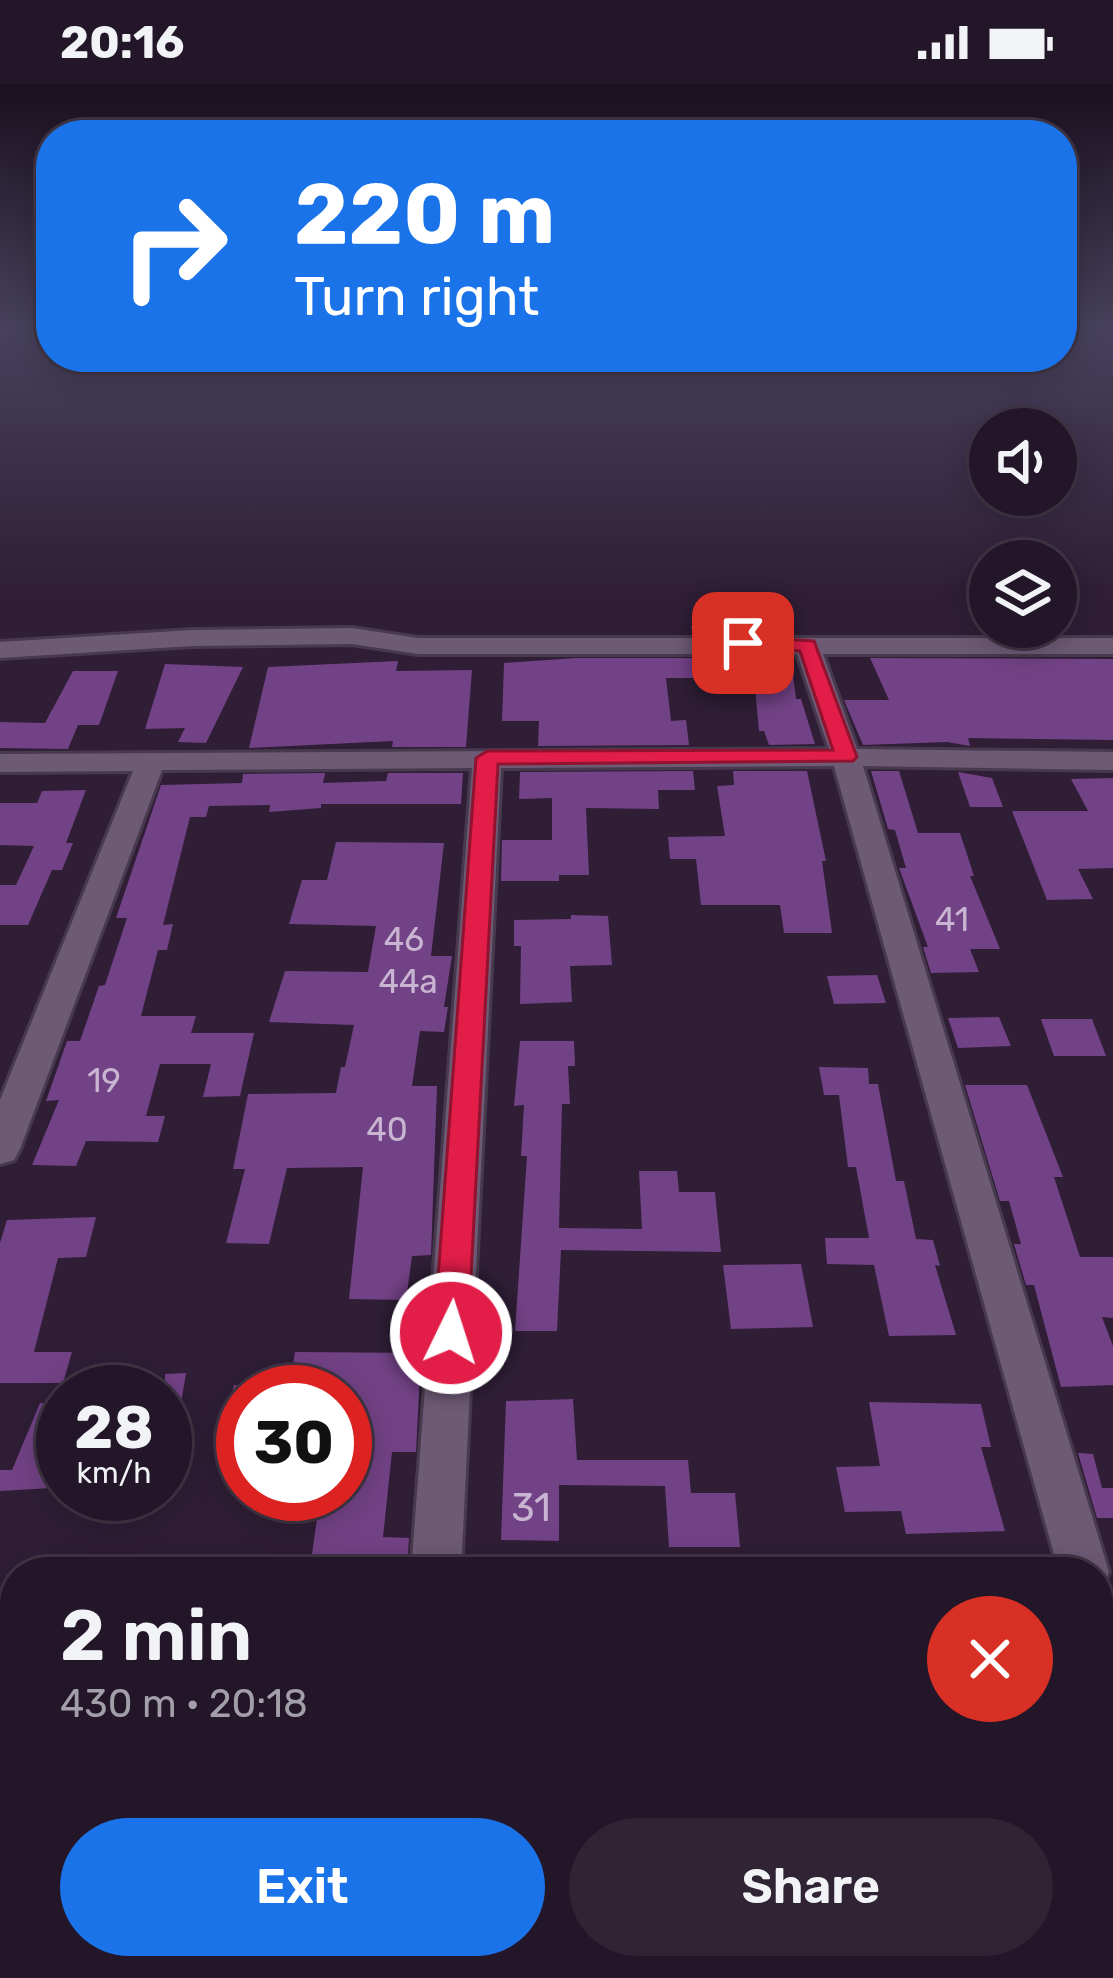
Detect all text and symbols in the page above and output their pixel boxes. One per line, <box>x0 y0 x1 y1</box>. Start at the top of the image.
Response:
text: 20:16 <box>60 16 185 69</box>
text: 220 m <box>294 164 555 264</box>
icon: right <box>96 168 252 324</box>
text: Turn right <box>294 265 539 329</box>
map controls <box>969 408 1077 648</box>
button: sound <box>969 408 1077 516</box>
button: layers <box>969 540 1077 648</box>
pin <box>692 592 794 694</box>
icon: arrive <box>710 610 776 676</box>
house number: 41 <box>935 900 969 939</box>
house number: 46 <box>384 920 424 959</box>
house number: 44а <box>378 962 438 1001</box>
house number: 19 <box>87 1061 121 1100</box>
house number: 40 <box>366 1110 408 1149</box>
position arrow <box>388 1270 514 1396</box>
speed limit sign: 30 <box>216 1365 372 1521</box>
text: 28 <box>74 1392 154 1463</box>
text: km/h <box>77 1455 151 1491</box>
house number: 31 <box>511 1485 551 1531</box>
text: 2 min <box>60 1593 252 1678</box>
button: close <box>927 1596 1053 1722</box>
text: 430 m · 20:18 <box>60 1681 308 1727</box>
button: Exit <box>60 1818 545 1956</box>
button: Share <box>569 1818 1053 1956</box>

